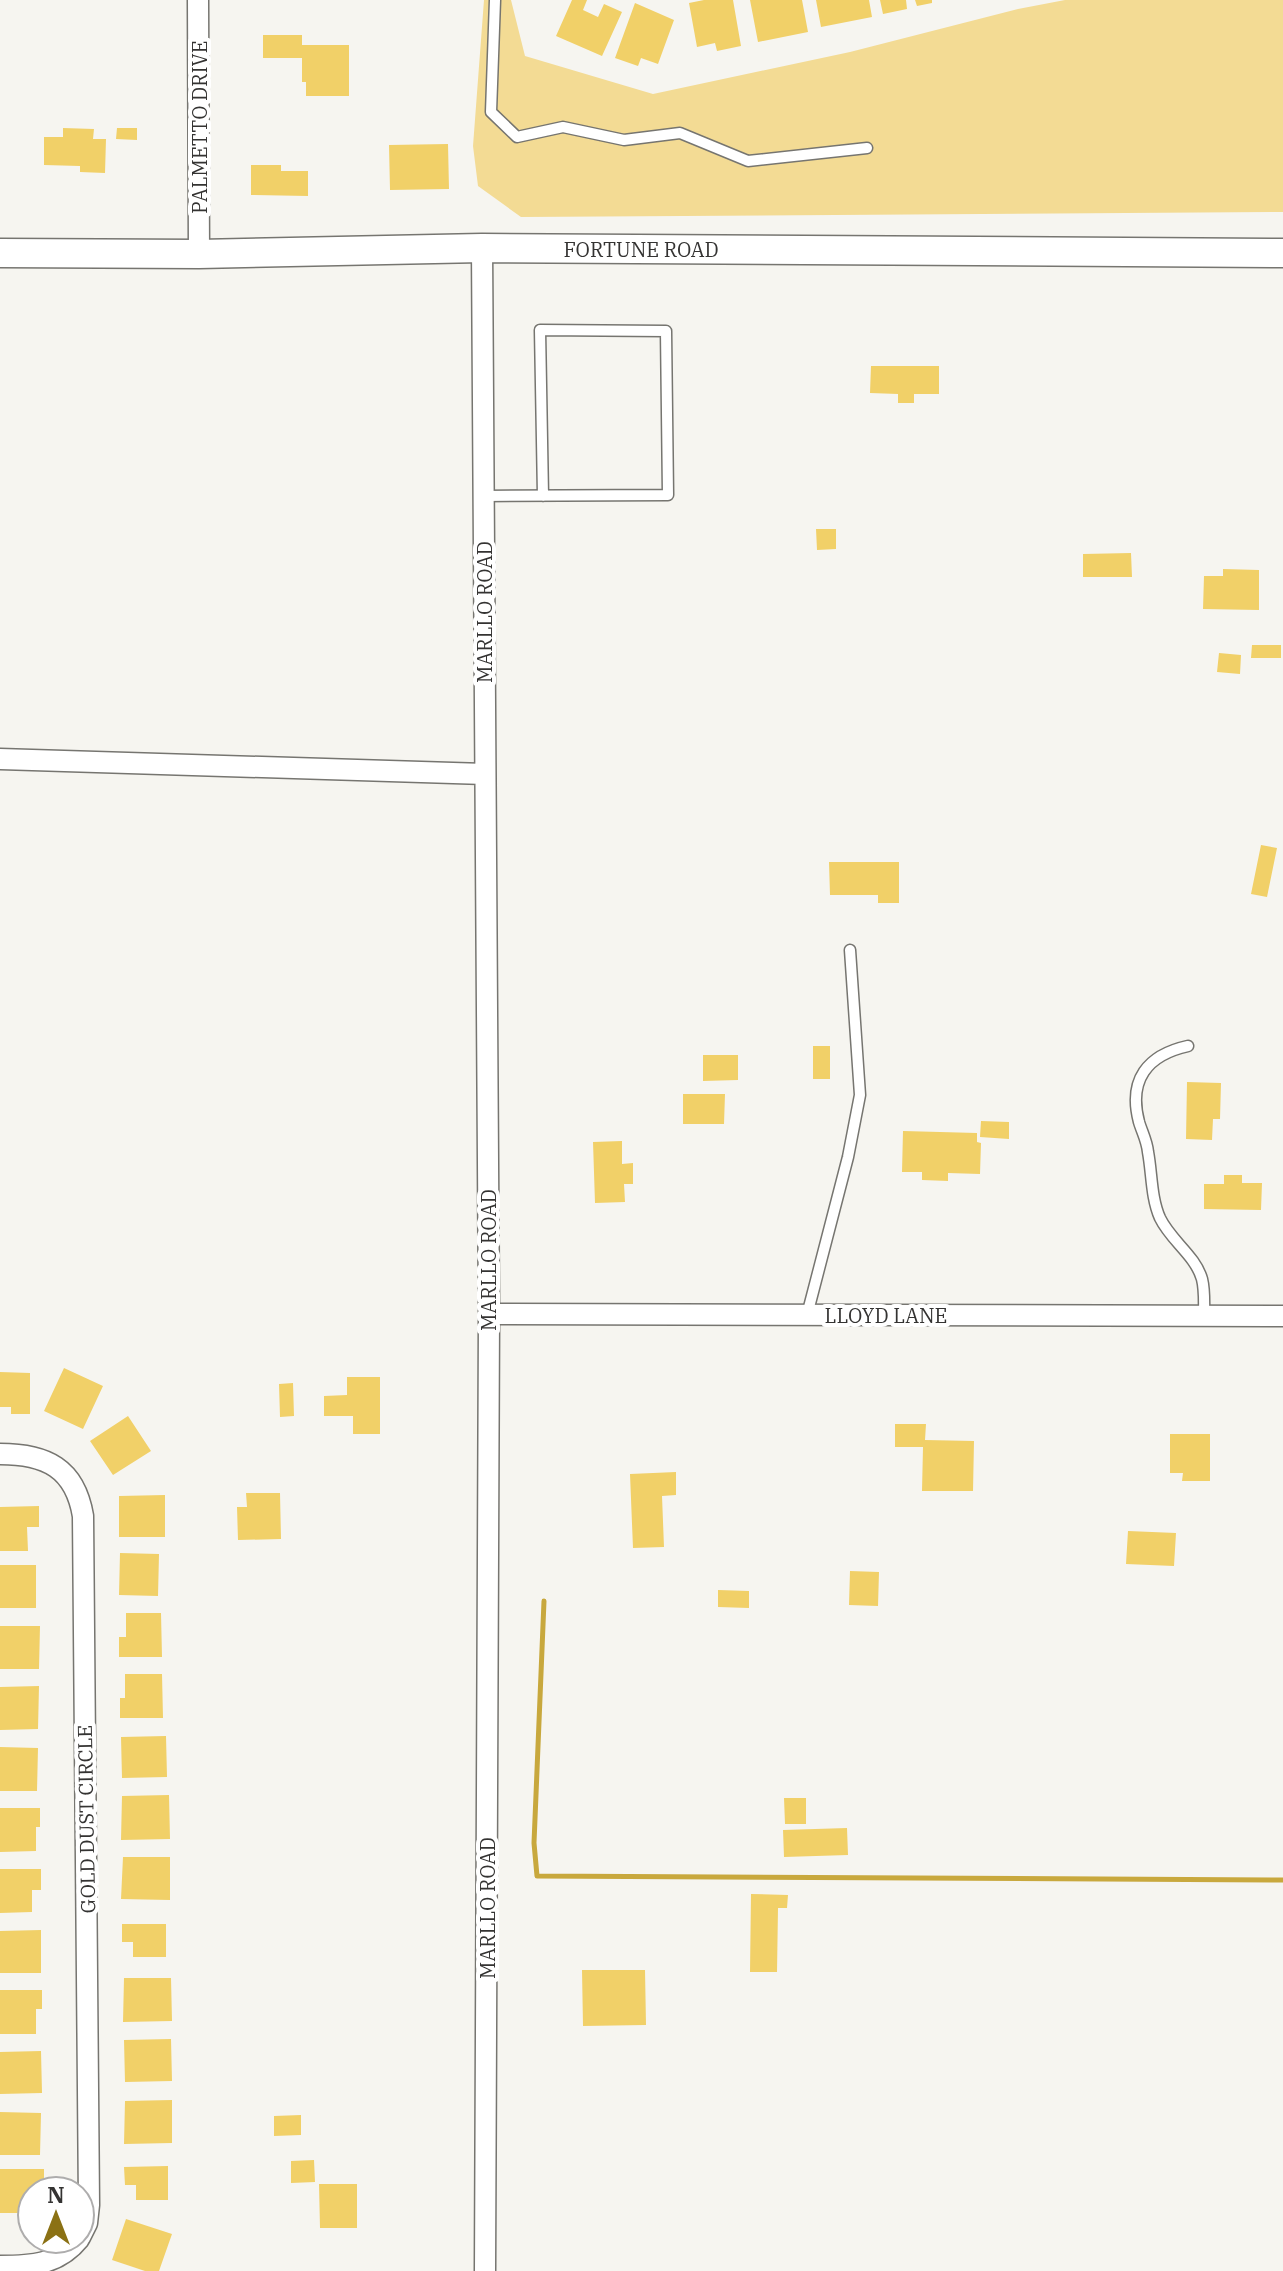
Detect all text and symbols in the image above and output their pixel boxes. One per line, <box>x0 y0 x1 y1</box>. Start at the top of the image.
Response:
street label: PALMETTO DRIVE <box>186 40 213 214</box>
street label: FORTUNE ROAD <box>563 236 719 263</box>
street label: MARLLO ROAD <box>471 541 498 683</box>
street label: MARLLO ROAD <box>475 1189 502 1331</box>
street label: LLOYD LANE <box>825 1302 947 1329</box>
street label: GOLD DUST CIRCLE <box>71 1724 101 1914</box>
street label: MARLLO ROAD <box>474 1837 501 1979</box>
north arrow <box>16 2175 96 2255</box>
text: N <box>47 2180 65 2209</box>

